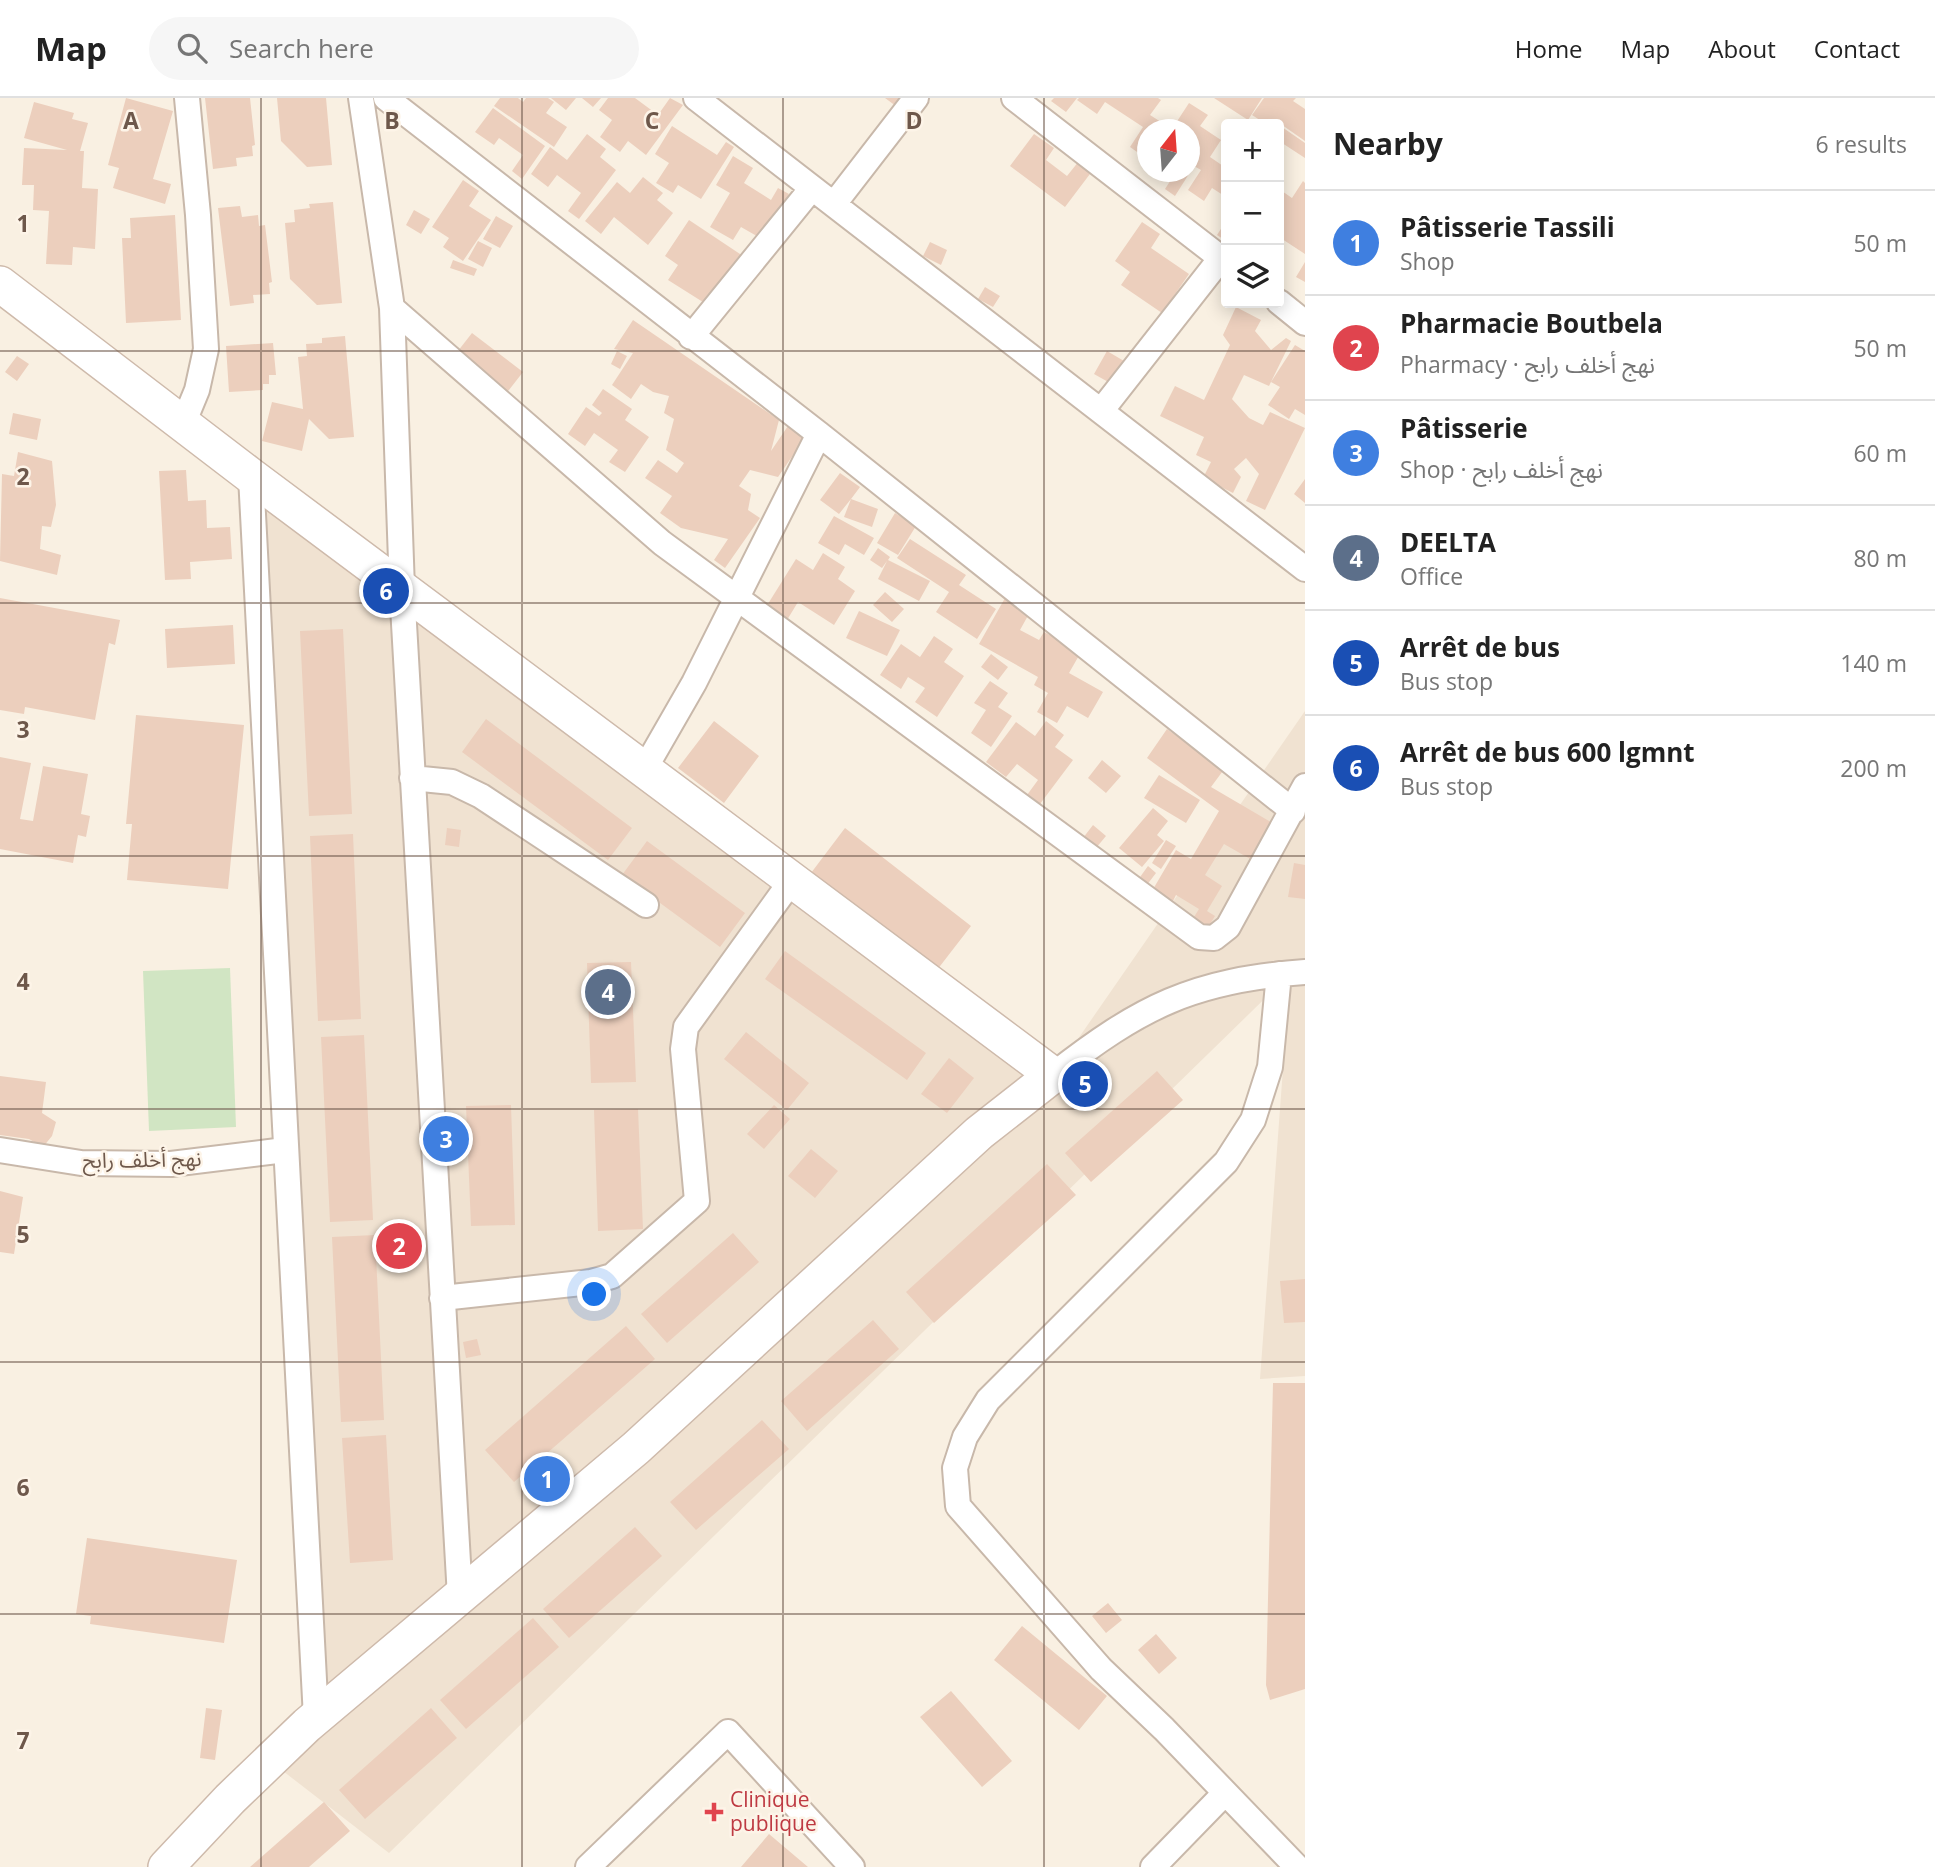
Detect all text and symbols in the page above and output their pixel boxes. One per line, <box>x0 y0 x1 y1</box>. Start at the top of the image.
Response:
search box <box>149 17 639 80</box>
text: Map <box>35 26 107 71</box>
icon: search <box>173 29 211 67</box>
text: Search here <box>229 30 374 66</box>
text: Home <box>1515 32 1583 65</box>
text: Map <box>1621 32 1670 65</box>
text: About <box>1708 32 1776 65</box>
text: Contact <box>1814 32 1900 65</box>
text: A <box>123 104 139 136</box>
text: B <box>384 104 400 136</box>
text: C <box>645 104 659 136</box>
text: D <box>905 104 923 136</box>
north arrow <box>1137 119 1200 182</box>
map controls <box>1221 119 1284 308</box>
button: + <box>1221 119 1284 182</box>
text: Nearby <box>1333 123 1443 164</box>
text: 6 results <box>1816 128 1907 160</box>
button: − <box>1221 182 1284 245</box>
text: 1 <box>16 207 30 239</box>
text: Pâtisserie Tassili <box>1400 209 1615 245</box>
text: 1 <box>1349 227 1363 259</box>
text: 50 m <box>1853 227 1907 259</box>
button: layers <box>1221 245 1284 308</box>
text: Shop <box>1400 245 1455 277</box>
text: Pharmacie Boutbela <box>1400 305 1663 341</box>
text: 2 <box>1349 332 1363 364</box>
text: 50 m <box>1853 332 1907 364</box>
text: Pharmacy · نهج أخلف رابح <box>1400 348 1655 380</box>
text: Pâtisserie <box>1400 410 1528 446</box>
text: 3 <box>1349 437 1363 469</box>
text: 60 m <box>1853 437 1907 469</box>
text: Shop · نهج أخلف رابح <box>1400 453 1603 485</box>
text: 2 <box>16 460 30 492</box>
text: DEELTA <box>1400 524 1496 560</box>
text: 4 <box>1349 542 1363 574</box>
text: 80 m <box>1853 542 1907 574</box>
text: Office <box>1400 560 1463 592</box>
pin: 6 <box>363 565 409 617</box>
text: Arrêt de bus <box>1400 629 1560 665</box>
text: 5 <box>1349 647 1363 679</box>
text: 140 m <box>1840 647 1907 679</box>
text: Bus stop <box>1400 665 1493 697</box>
text: 3 <box>16 713 30 745</box>
text: Arrêt de bus 600 lgmnt <box>1400 734 1695 770</box>
text: 6 <box>1349 752 1363 784</box>
text: 200 m <box>1840 752 1907 784</box>
text: Bus stop <box>1400 770 1493 802</box>
text: 4 <box>16 965 30 997</box>
pin: 4 <box>585 966 631 1018</box>
pin: 5 <box>1062 1058 1108 1110</box>
pin: 3 <box>423 1113 469 1165</box>
street label: نهج أخلف رابح <box>82 1144 202 1176</box>
text: 5 <box>16 1218 30 1250</box>
pin: 2 <box>376 1220 422 1272</box>
your location <box>577 1277 611 1311</box>
pin: 1 <box>524 1453 570 1505</box>
text: 6 <box>16 1471 30 1503</box>
text: 7 <box>16 1724 30 1756</box>
place label: Clinique publique <box>730 1785 817 1837</box>
marker: Clinique publique <box>704 1802 724 1822</box>

